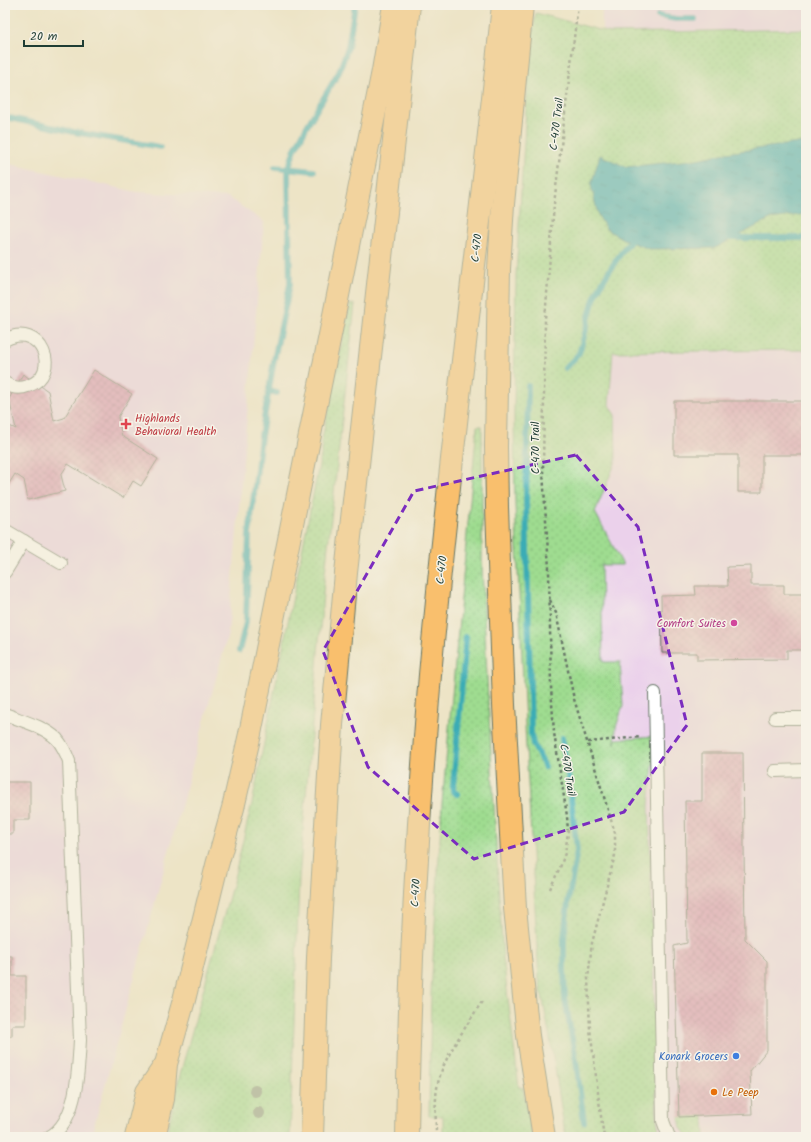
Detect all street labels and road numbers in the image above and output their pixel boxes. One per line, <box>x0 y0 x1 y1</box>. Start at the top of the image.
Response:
street label: C-470 Trail <box>545 97 569 151</box>
street label: C-470 <box>467 233 487 263</box>
street label: C-470 Trail <box>527 421 545 474</box>
street label: C-470 <box>432 555 452 585</box>
street label: C-470 Trail <box>554 743 580 798</box>
street label: C-470 <box>406 878 426 908</box>

